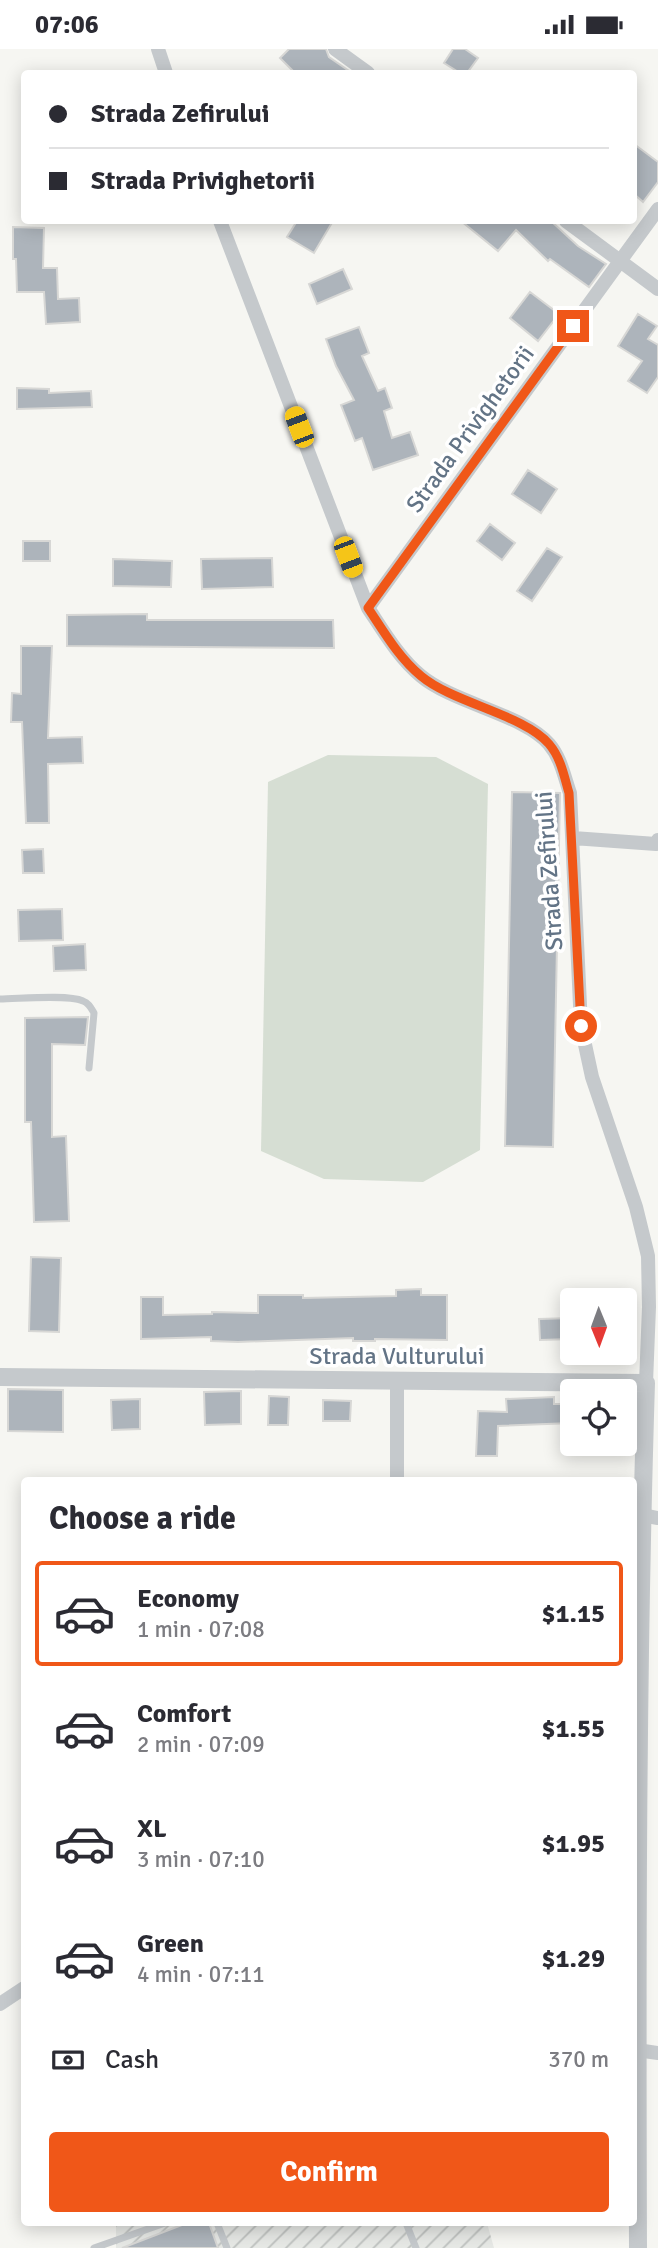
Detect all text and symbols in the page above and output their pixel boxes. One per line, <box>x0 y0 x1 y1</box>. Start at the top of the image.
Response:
text: 07:06 <box>35 9 99 41</box>
text: Strada Zefirului <box>91 98 269 130</box>
text: Strada Privighetorii <box>91 165 315 197</box>
route end <box>557 310 589 342</box>
street label: Strada Privighetorii <box>399 340 541 518</box>
car <box>282 404 317 450</box>
car <box>331 534 366 580</box>
street label: Strada Zefirului <box>528 790 570 952</box>
route start <box>565 1010 597 1042</box>
north arrow <box>560 1288 637 1365</box>
map controls <box>560 1288 637 1456</box>
street label: Strada Vulturului <box>309 1341 485 1371</box>
button: locate <box>560 1379 637 1456</box>
text: Choose a ride <box>49 1499 236 1538</box>
icon: car <box>53 1582 116 1645</box>
text: Economy <box>137 1583 239 1615</box>
text: $1.15 <box>541 1598 605 1630</box>
text: 1 min · 07:08 <box>137 1615 265 1644</box>
icon: car <box>53 1697 116 1760</box>
text: Comfort <box>137 1698 231 1730</box>
text: $1.55 <box>541 1713 605 1745</box>
text: 2 min · 07:09 <box>137 1730 265 1759</box>
icon: car <box>53 1812 116 1875</box>
text: XL <box>137 1813 167 1845</box>
text: $1.95 <box>541 1828 605 1860</box>
text: 3 min · 07:10 <box>137 1845 265 1874</box>
icon: car <box>53 1927 116 1990</box>
text: Green <box>137 1928 204 1960</box>
text: $1.29 <box>541 1943 605 1975</box>
text: 4 min · 07:11 <box>137 1960 265 1989</box>
icon: cash <box>49 2041 87 2079</box>
text: Cash <box>105 2044 159 2076</box>
text: 370 m <box>548 2045 609 2074</box>
button: Confirm <box>49 2132 609 2212</box>

